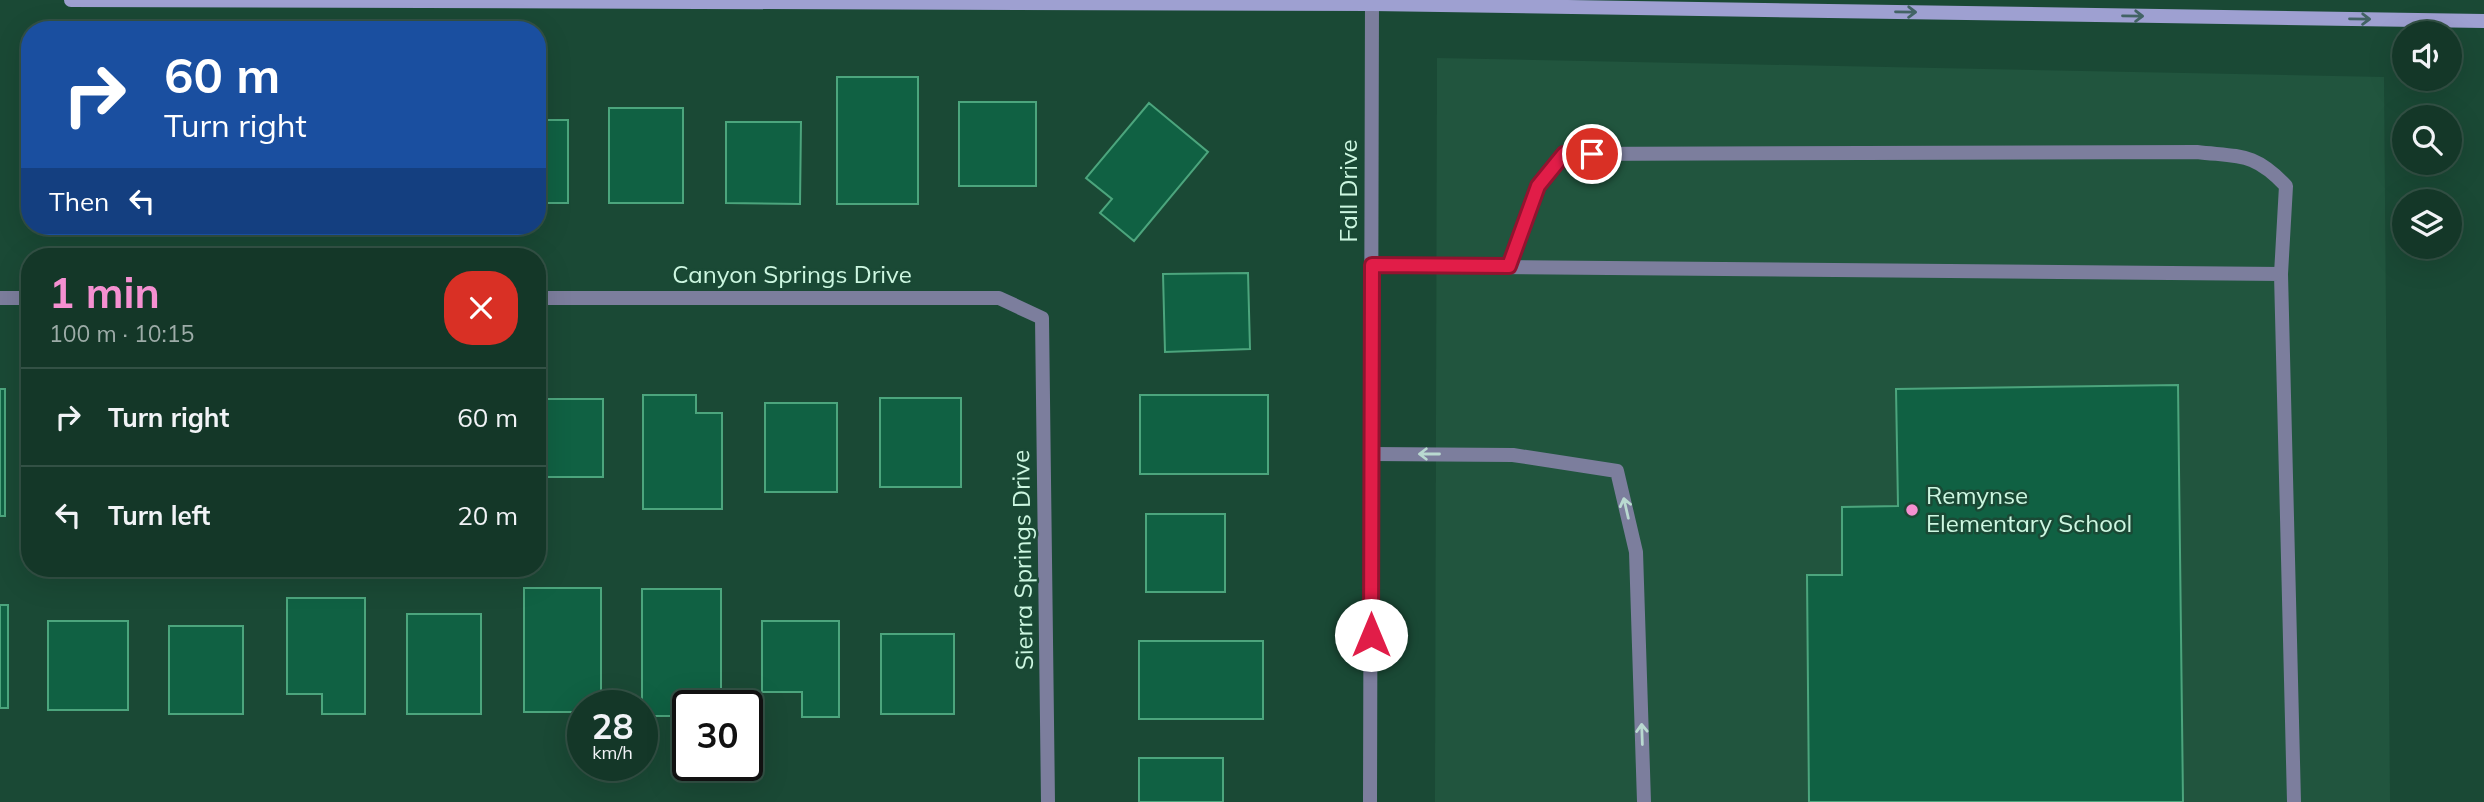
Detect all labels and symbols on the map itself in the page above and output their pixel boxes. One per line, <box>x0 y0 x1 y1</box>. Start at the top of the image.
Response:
one-way arrow <box>1894 6 1917 19</box>
one-way arrow <box>2121 9 2144 23</box>
one-way arrow <box>2349 13 2372 26</box>
pin <box>1562 124 1622 184</box>
street label: Fall Drive <box>1333 139 1363 243</box>
street label: Canyon Springs Drive <box>672 259 912 289</box>
one-way arrow <box>1418 447 1441 461</box>
street label: Sierra Springs Drive <box>1005 450 1039 670</box>
place label: Remynse Elementary School <box>1926 480 2132 538</box>
one-way arrow <box>1619 497 1632 519</box>
marker: Remynse Elementary School <box>1904 502 1920 518</box>
position arrow <box>1334 598 1408 672</box>
speed limit sign: 30 <box>672 690 763 781</box>
one-way arrow <box>1635 723 1648 746</box>

